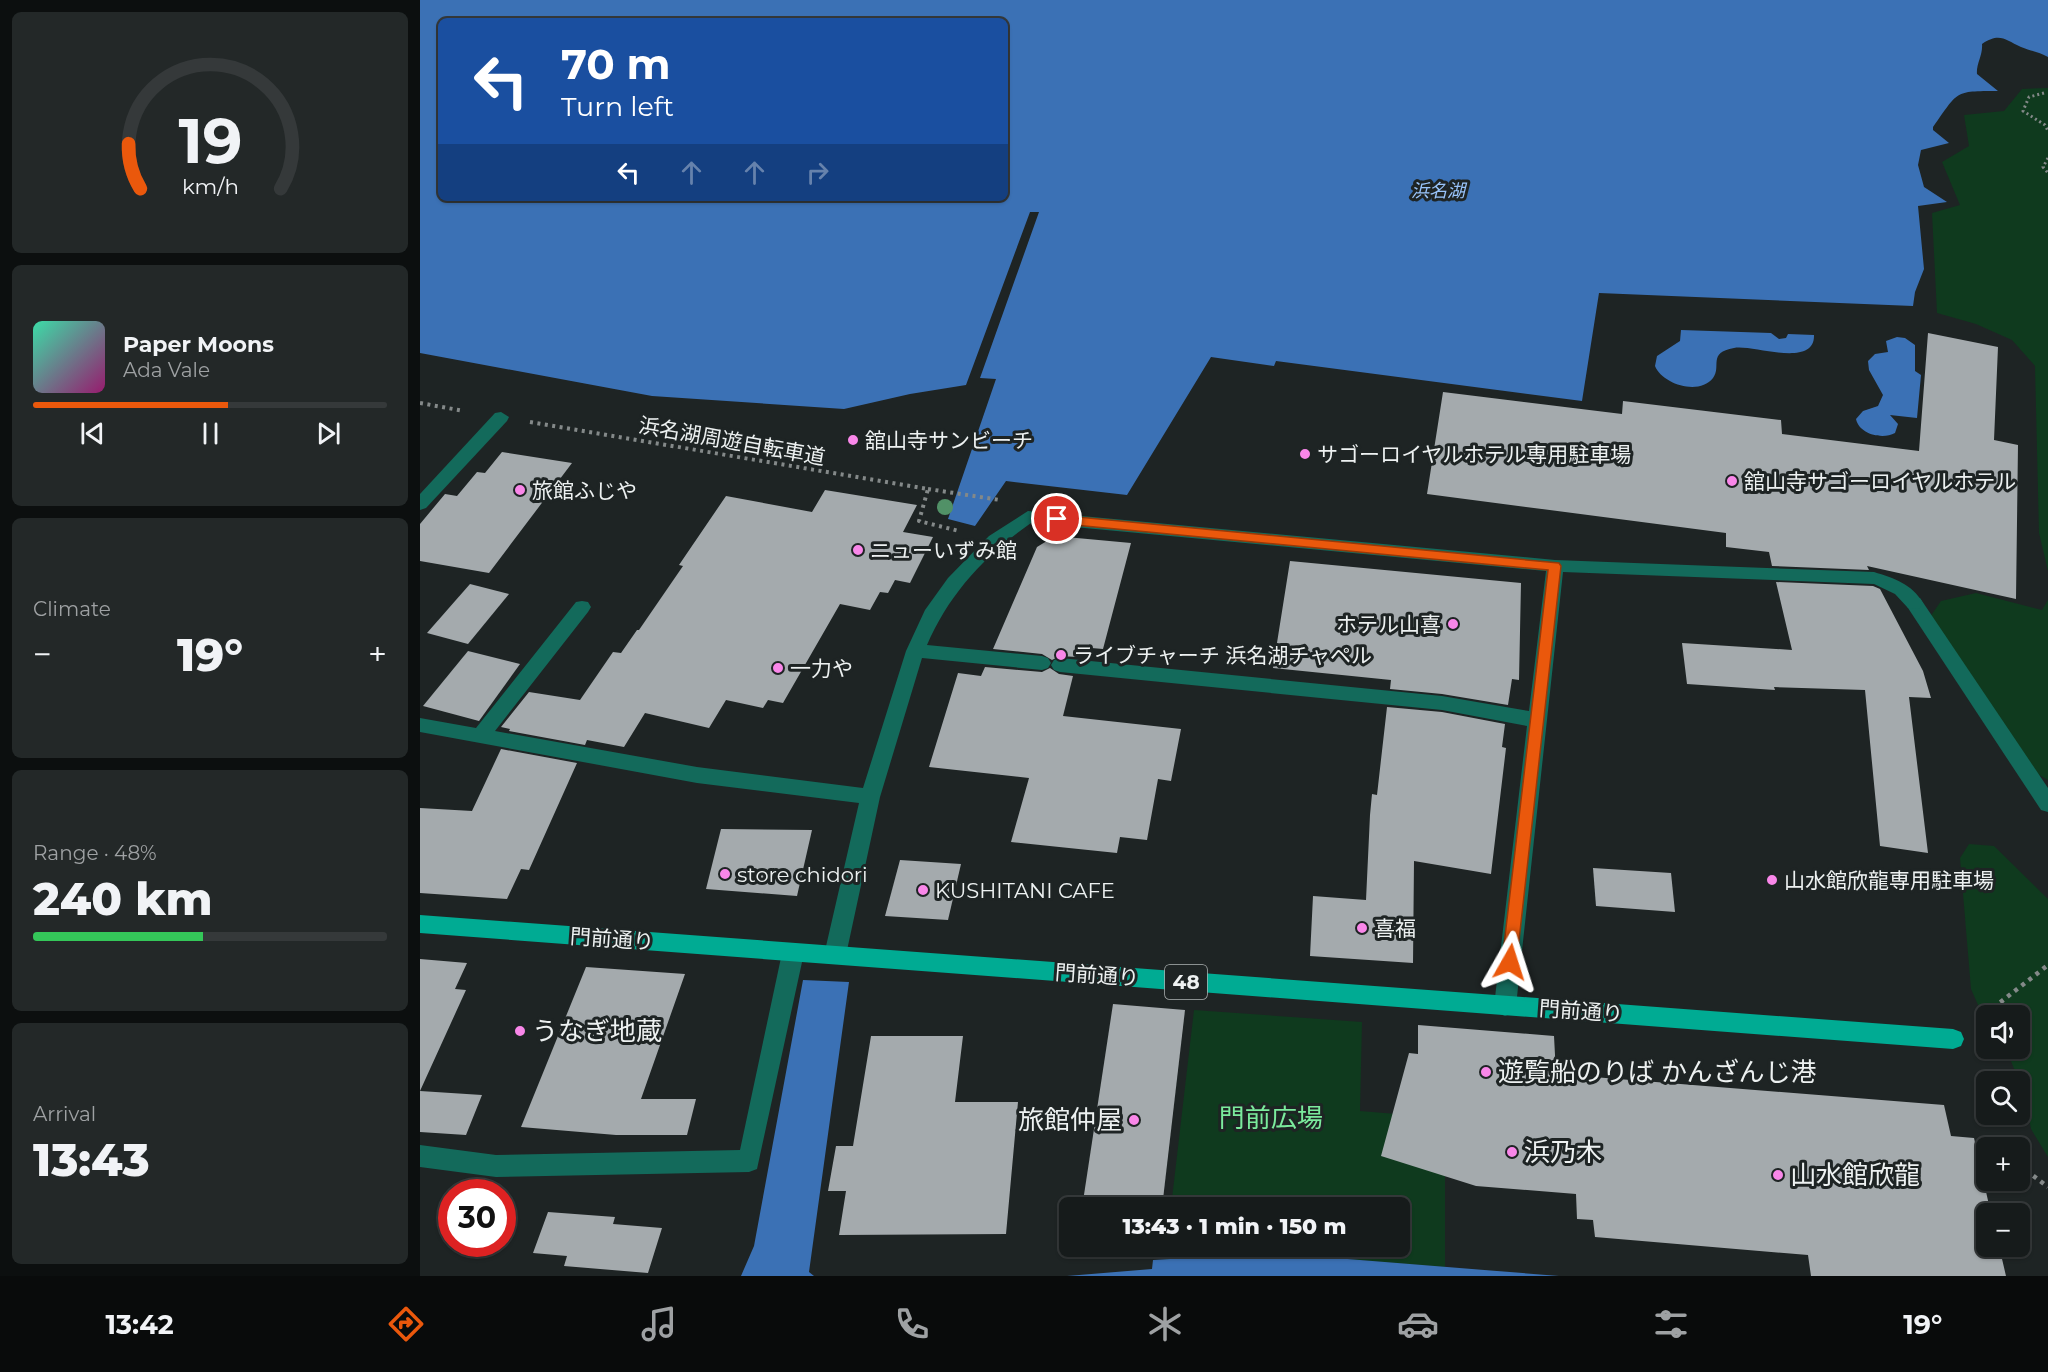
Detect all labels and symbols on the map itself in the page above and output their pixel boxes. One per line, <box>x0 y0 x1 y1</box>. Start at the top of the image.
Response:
water label: 浜名湖 <box>1411 180 1468 202</box>
street label: 浜名湖周遊自転車道 <box>637 412 827 470</box>
place label: 舘山寺サンビーチ <box>865 428 1033 453</box>
marker: 舘山寺サンビーチ <box>846 433 860 447</box>
place label: サゴーロイヤルホテル専用駐車場 <box>1317 442 1631 467</box>
marker: サゴーロイヤルホテル専用駐車場 <box>1298 447 1312 461</box>
place label: 舘山寺サゴーロイヤルホテル <box>1744 469 2016 494</box>
marker: 舘山寺サゴーロイヤルホテル <box>1725 474 1739 488</box>
place label: 旅館ふじや <box>532 478 637 503</box>
marker: 旅館ふじや <box>513 483 527 497</box>
pin <box>1031 493 1082 544</box>
place label: ニューいずみ館 <box>870 538 1017 563</box>
marker: ニューいずみ館 <box>851 543 865 557</box>
place label: ホテル山喜 <box>1336 612 1441 637</box>
marker: ホテル山喜 <box>1446 617 1460 631</box>
place label: ライブチャーチ 浜名湖チャペル <box>1073 643 1372 668</box>
marker: ライブチャーチ 浜名湖チャペル <box>1054 648 1068 662</box>
place label: 一力や <box>790 656 853 681</box>
marker: 一力や <box>771 661 785 675</box>
place label: store chidori <box>737 862 868 887</box>
marker: store chidori <box>718 867 732 881</box>
place label: 山水館欣龍専用駐車場 <box>1784 868 1994 893</box>
marker: 山水館欣龍専用駐車場 <box>1765 873 1779 887</box>
place label: KUSHITANI CAFE <box>935 878 1115 903</box>
marker: KUSHITANI CAFE <box>916 883 930 897</box>
place label: 喜福 <box>1374 916 1416 941</box>
marker: 喜福 <box>1355 921 1369 935</box>
street label: 門前通り <box>569 924 655 954</box>
position arrow <box>1478 930 1542 994</box>
street label: 門前通り <box>1054 960 1140 990</box>
road number: 48 <box>1165 965 1207 999</box>
street label: 門前通り <box>1538 996 1624 1026</box>
place label: うなぎ地蔵 <box>532 1015 662 1047</box>
marker: うなぎ地蔵 <box>513 1024 527 1038</box>
place label: 遊覧船のりば かんざんじ港 <box>1498 1056 1817 1088</box>
marker: 遊覧船のりば かんざんじ港 <box>1479 1065 1493 1079</box>
park label: 門前広場 <box>1219 1102 1323 1134</box>
place label: 旅館仲屋 <box>1018 1104 1122 1136</box>
marker: 旅館仲屋 <box>1127 1113 1141 1127</box>
place label: 浜乃木 <box>1524 1136 1602 1168</box>
marker: 浜乃木 <box>1505 1145 1519 1159</box>
place label: 山水館欣龍 <box>1790 1159 1920 1191</box>
marker: 山水館欣龍 <box>1771 1168 1785 1182</box>
speed limit sign: 30 <box>438 1179 516 1257</box>

